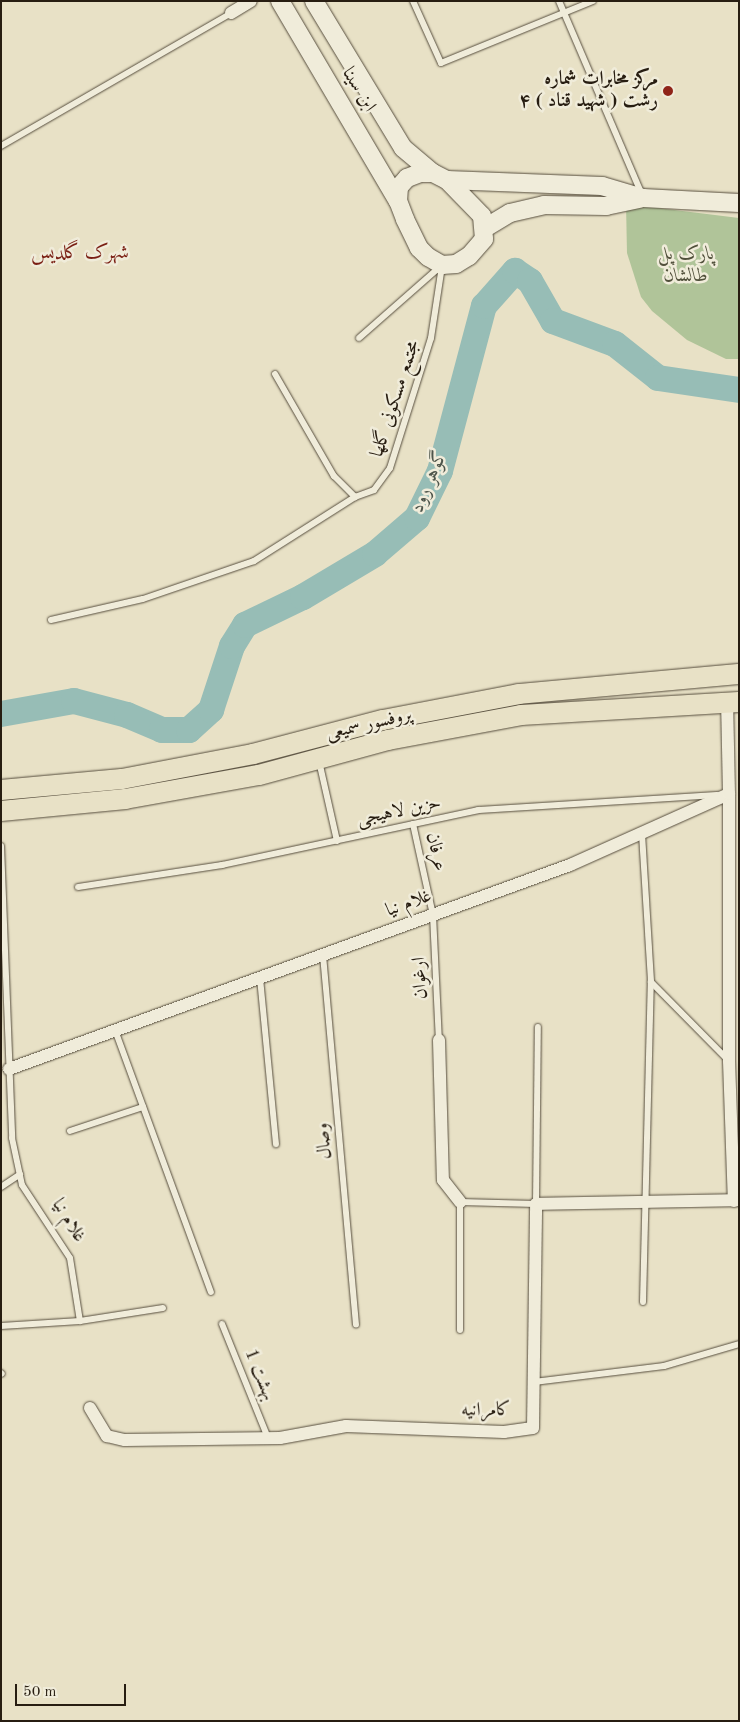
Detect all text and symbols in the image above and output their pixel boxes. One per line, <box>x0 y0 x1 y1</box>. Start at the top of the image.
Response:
street label: ابن سینا <box>336 64 380 116</box>
place label: مرکز مخابرات شماره ۴ رشت ( شهید قناد ) <box>519 69 658 113</box>
marker: مرکز مخابرات شماره ۴ رشت ( شهید قناد ) <box>662 85 674 97</box>
district label: شهرک گلدیس <box>31 241 129 265</box>
park label: پارک پل طالشان <box>658 244 714 288</box>
street label: مجتمع مسکونی گلها <box>366 338 426 460</box>
water label: گوهر رود <box>406 446 454 516</box>
street label: پروفسور سمیعی <box>324 704 414 746</box>
street label: حزین لاهیجی <box>355 792 443 832</box>
street label: عرفان <box>420 831 450 873</box>
street label: غلام نیا <box>383 885 435 923</box>
street label: ارغوان <box>409 956 433 1000</box>
street label: وصال <box>312 1122 338 1160</box>
street label: غلام نیا <box>46 1195 90 1247</box>
street label: بهشت 1 <box>238 1346 280 1404</box>
street label: کامرانیه <box>461 1399 511 1423</box>
scale bar <box>18 1674 129 1706</box>
text: 50 m <box>23 1685 57 1700</box>

